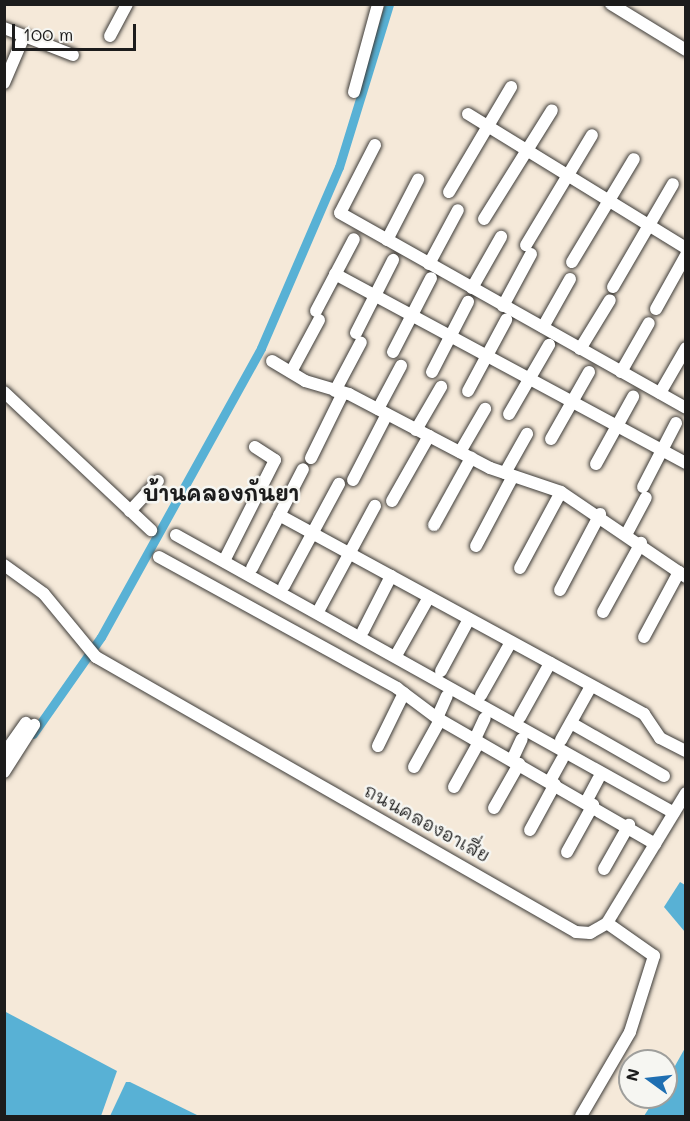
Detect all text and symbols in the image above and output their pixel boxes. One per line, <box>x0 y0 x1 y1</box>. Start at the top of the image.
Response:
scale bar <box>15 12 140 50</box>
text: 100 m <box>23 22 73 46</box>
district label: บ้านคลองกันยา <box>143 480 299 506</box>
street label: ถนนคลองอาเสี่ย <box>360 779 494 867</box>
north arrow <box>618 1049 678 1109</box>
text: N <box>620 1066 644 1083</box>

